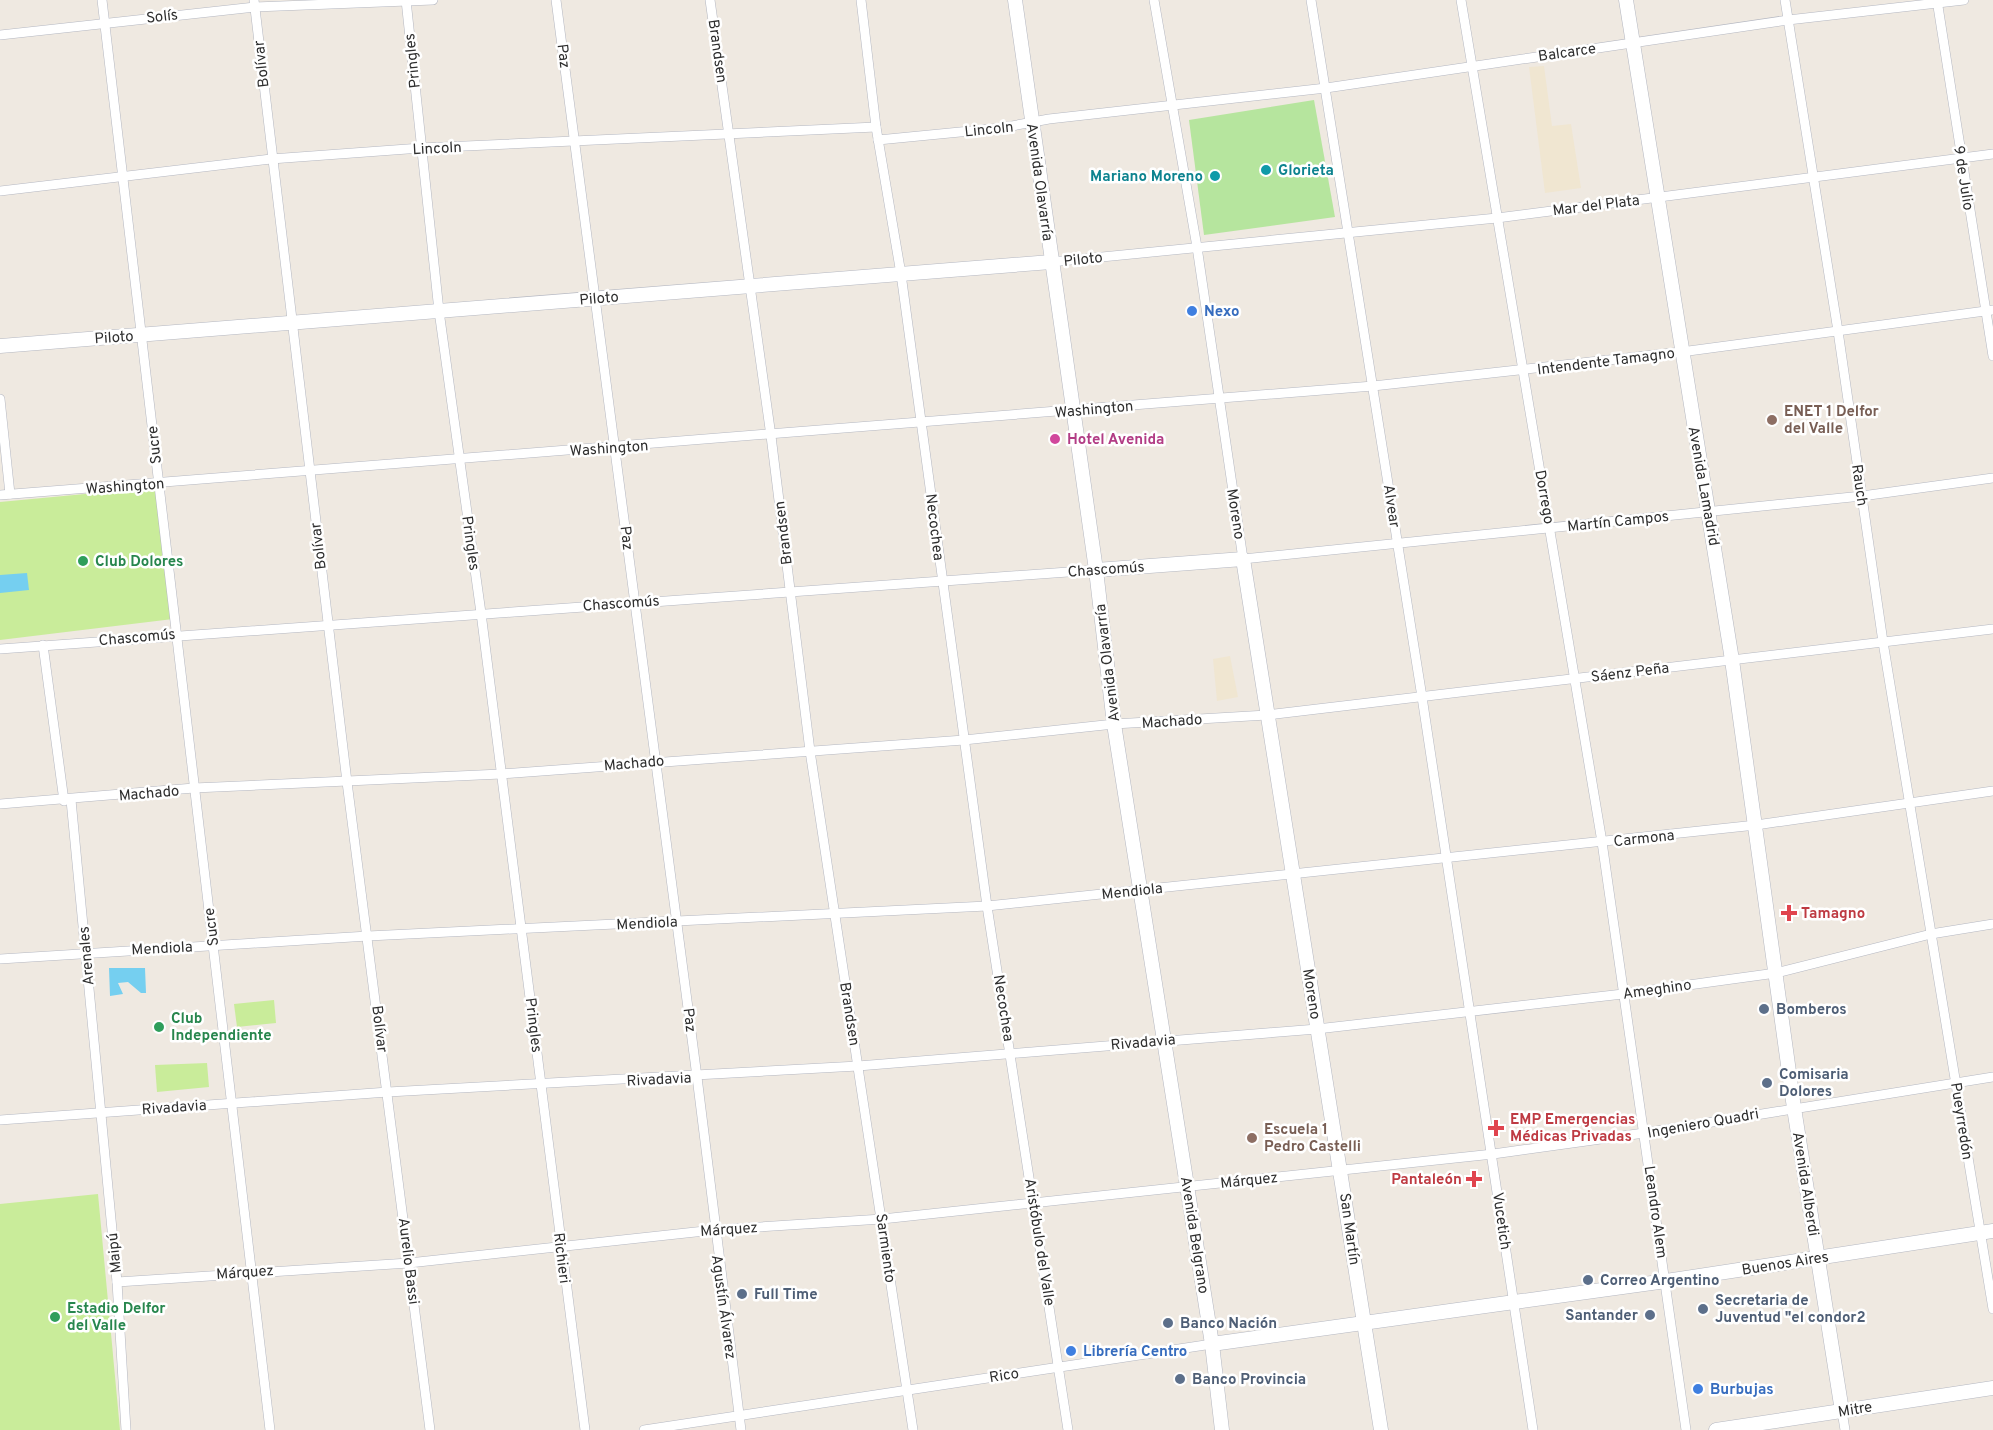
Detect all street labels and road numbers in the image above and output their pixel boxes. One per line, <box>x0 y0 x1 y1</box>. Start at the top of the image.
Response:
street label: Solís <box>145 6 179 29</box>
street label: Brandsen <box>703 18 730 84</box>
street label: Pringles <box>401 32 426 89</box>
street label: Bolívar <box>251 39 274 88</box>
street label: Balcarce <box>1537 40 1597 67</box>
street label: Paz <box>552 43 573 70</box>
street label: Lincoln <box>964 118 1015 143</box>
street label: Avenida Olavarría <box>1021 122 1056 242</box>
street label: Lincoln <box>412 139 462 160</box>
street label: 9 de Julio <box>1948 145 1977 212</box>
street label: Mar del Plata <box>1552 192 1641 221</box>
street label: Piloto <box>1063 249 1104 272</box>
street label: Piloto <box>579 288 620 311</box>
street label: Piloto <box>94 328 134 349</box>
street label: Intendente Tamagno <box>1536 345 1676 380</box>
street label: Washington <box>1054 398 1134 423</box>
street label: Sucre <box>144 425 167 465</box>
street label: Avenida Lamadrid <box>1683 425 1722 548</box>
street label: Washington <box>569 437 649 462</box>
street label: Rauch <box>1846 463 1871 507</box>
street label: Dorrego <box>1529 469 1558 526</box>
street label: Washington <box>85 475 165 500</box>
street label: Alvear <box>1378 483 1403 529</box>
street label: Moreno <box>1221 488 1248 541</box>
street label: Necochea <box>920 493 947 562</box>
street label: Brandsen <box>771 500 798 566</box>
street label: Martín Campos <box>1567 508 1670 537</box>
street label: Pringles <box>456 515 483 572</box>
street label: Bolívar <box>307 521 332 570</box>
street label: Paz <box>615 525 636 552</box>
street label: Chascomús <box>1067 558 1145 583</box>
street label: Chascomús <box>582 592 660 617</box>
street label: Avenida Olavarría <box>1092 603 1125 723</box>
street label: Chascomús <box>98 626 176 651</box>
street label: Sáenz Peña <box>1590 659 1670 688</box>
street label: Machado <box>1141 711 1203 734</box>
street label: Machado <box>603 752 665 777</box>
street label: Machado <box>118 782 180 807</box>
street label: Carmona <box>1613 827 1676 852</box>
street label: Mendiola <box>1101 880 1164 905</box>
street label: Sucre <box>201 907 224 947</box>
street label: Mendiola <box>616 913 678 936</box>
street label: Arenales <box>75 926 100 986</box>
street label: Mendiola <box>131 938 193 961</box>
street label: Moreno <box>1297 968 1324 1021</box>
street label: Necochea <box>988 974 1017 1043</box>
street label: Ameghino <box>1622 976 1693 1005</box>
street label: Brandsen <box>834 981 863 1047</box>
street label: Pringles <box>520 997 545 1054</box>
street label: Bolívar <box>366 1005 391 1054</box>
street label: Paz <box>678 1007 699 1034</box>
street label: Rivadavia <box>1110 1031 1176 1056</box>
street label: Rivadavia <box>626 1069 692 1092</box>
street label: Pueyrredón <box>1945 1081 1976 1161</box>
street label: Rivadavia <box>141 1097 207 1120</box>
street label: Ingeniero Quadri <box>1646 1105 1761 1144</box>
street label: Avenida Alberdi <box>1787 1131 1822 1238</box>
street label: Leandro Alem <box>1639 1165 1670 1260</box>
street label: Márquez <box>1219 1169 1279 1194</box>
street label: Avenida Belgrano <box>1175 1175 1212 1295</box>
street label: Aristóbulo del Valle <box>1019 1177 1058 1307</box>
street label: Vucetich <box>1487 1191 1514 1251</box>
street label: San Martín <box>1334 1192 1363 1267</box>
street label: Sarmiento <box>870 1212 899 1284</box>
street label: Aurelio Bassi <box>393 1217 422 1306</box>
street label: Márquez <box>700 1219 759 1242</box>
street label: Maipú <box>104 1232 127 1274</box>
street label: Richieri <box>548 1232 573 1285</box>
street label: Buenos Aires <box>1740 1248 1830 1281</box>
street label: Agustín Álvarez <box>706 1254 740 1361</box>
street label: Márquez <box>216 1262 275 1285</box>
street label: Rico <box>988 1365 1020 1388</box>
street label: Mitre <box>1837 1398 1874 1423</box>

